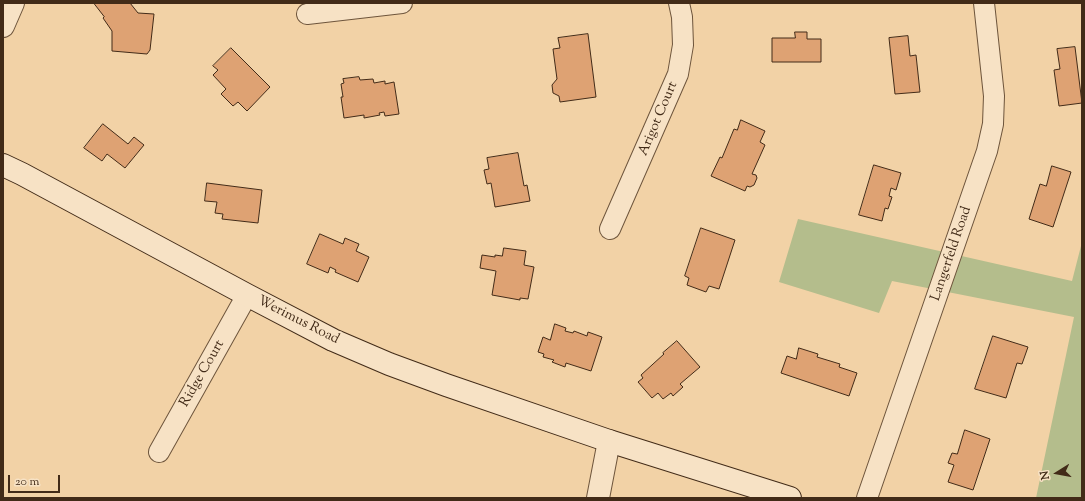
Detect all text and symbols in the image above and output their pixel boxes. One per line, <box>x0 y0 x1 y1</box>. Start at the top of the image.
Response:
street label: Arigot Court <box>636 79 682 159</box>
street label: Langerfeld Road <box>928 205 976 303</box>
street label: Werimus Road <box>254 293 342 349</box>
street label: Ridge Court <box>177 337 229 411</box>
north arrow <box>1037 453 1077 493</box>
scale bar <box>10 467 62 493</box>
text: N <box>1037 469 1054 481</box>
text: 20 m <box>15 473 39 491</box>

